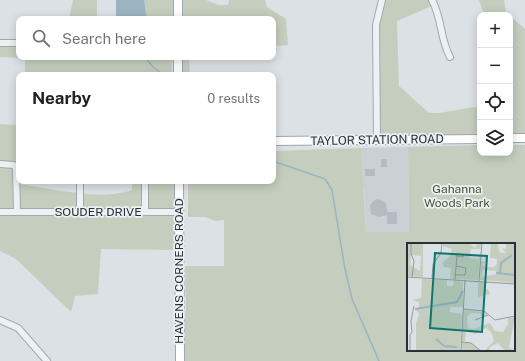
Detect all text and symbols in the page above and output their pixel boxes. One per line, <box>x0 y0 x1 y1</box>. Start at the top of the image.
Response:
map controls <box>477 12 513 156</box>
button: + <box>477 12 513 48</box>
search box <box>16 16 276 60</box>
icon: search <box>30 27 52 49</box>
text: Search here <box>62 30 146 47</box>
button: − <box>477 48 513 84</box>
button: locate <box>477 84 513 120</box>
text: Nearby <box>32 88 91 108</box>
text: 0 results <box>207 91 260 106</box>
button: layers <box>477 120 513 156</box>
street label: TAYLOR STATION ROAD <box>310 132 444 148</box>
park label: Gahanna Woods Park <box>424 182 490 210</box>
street label: HAVENS CORNERS ROAD <box>172 198 186 344</box>
street label: SOUDER DRIVE <box>54 205 142 219</box>
inset map <box>407 243 515 351</box>

